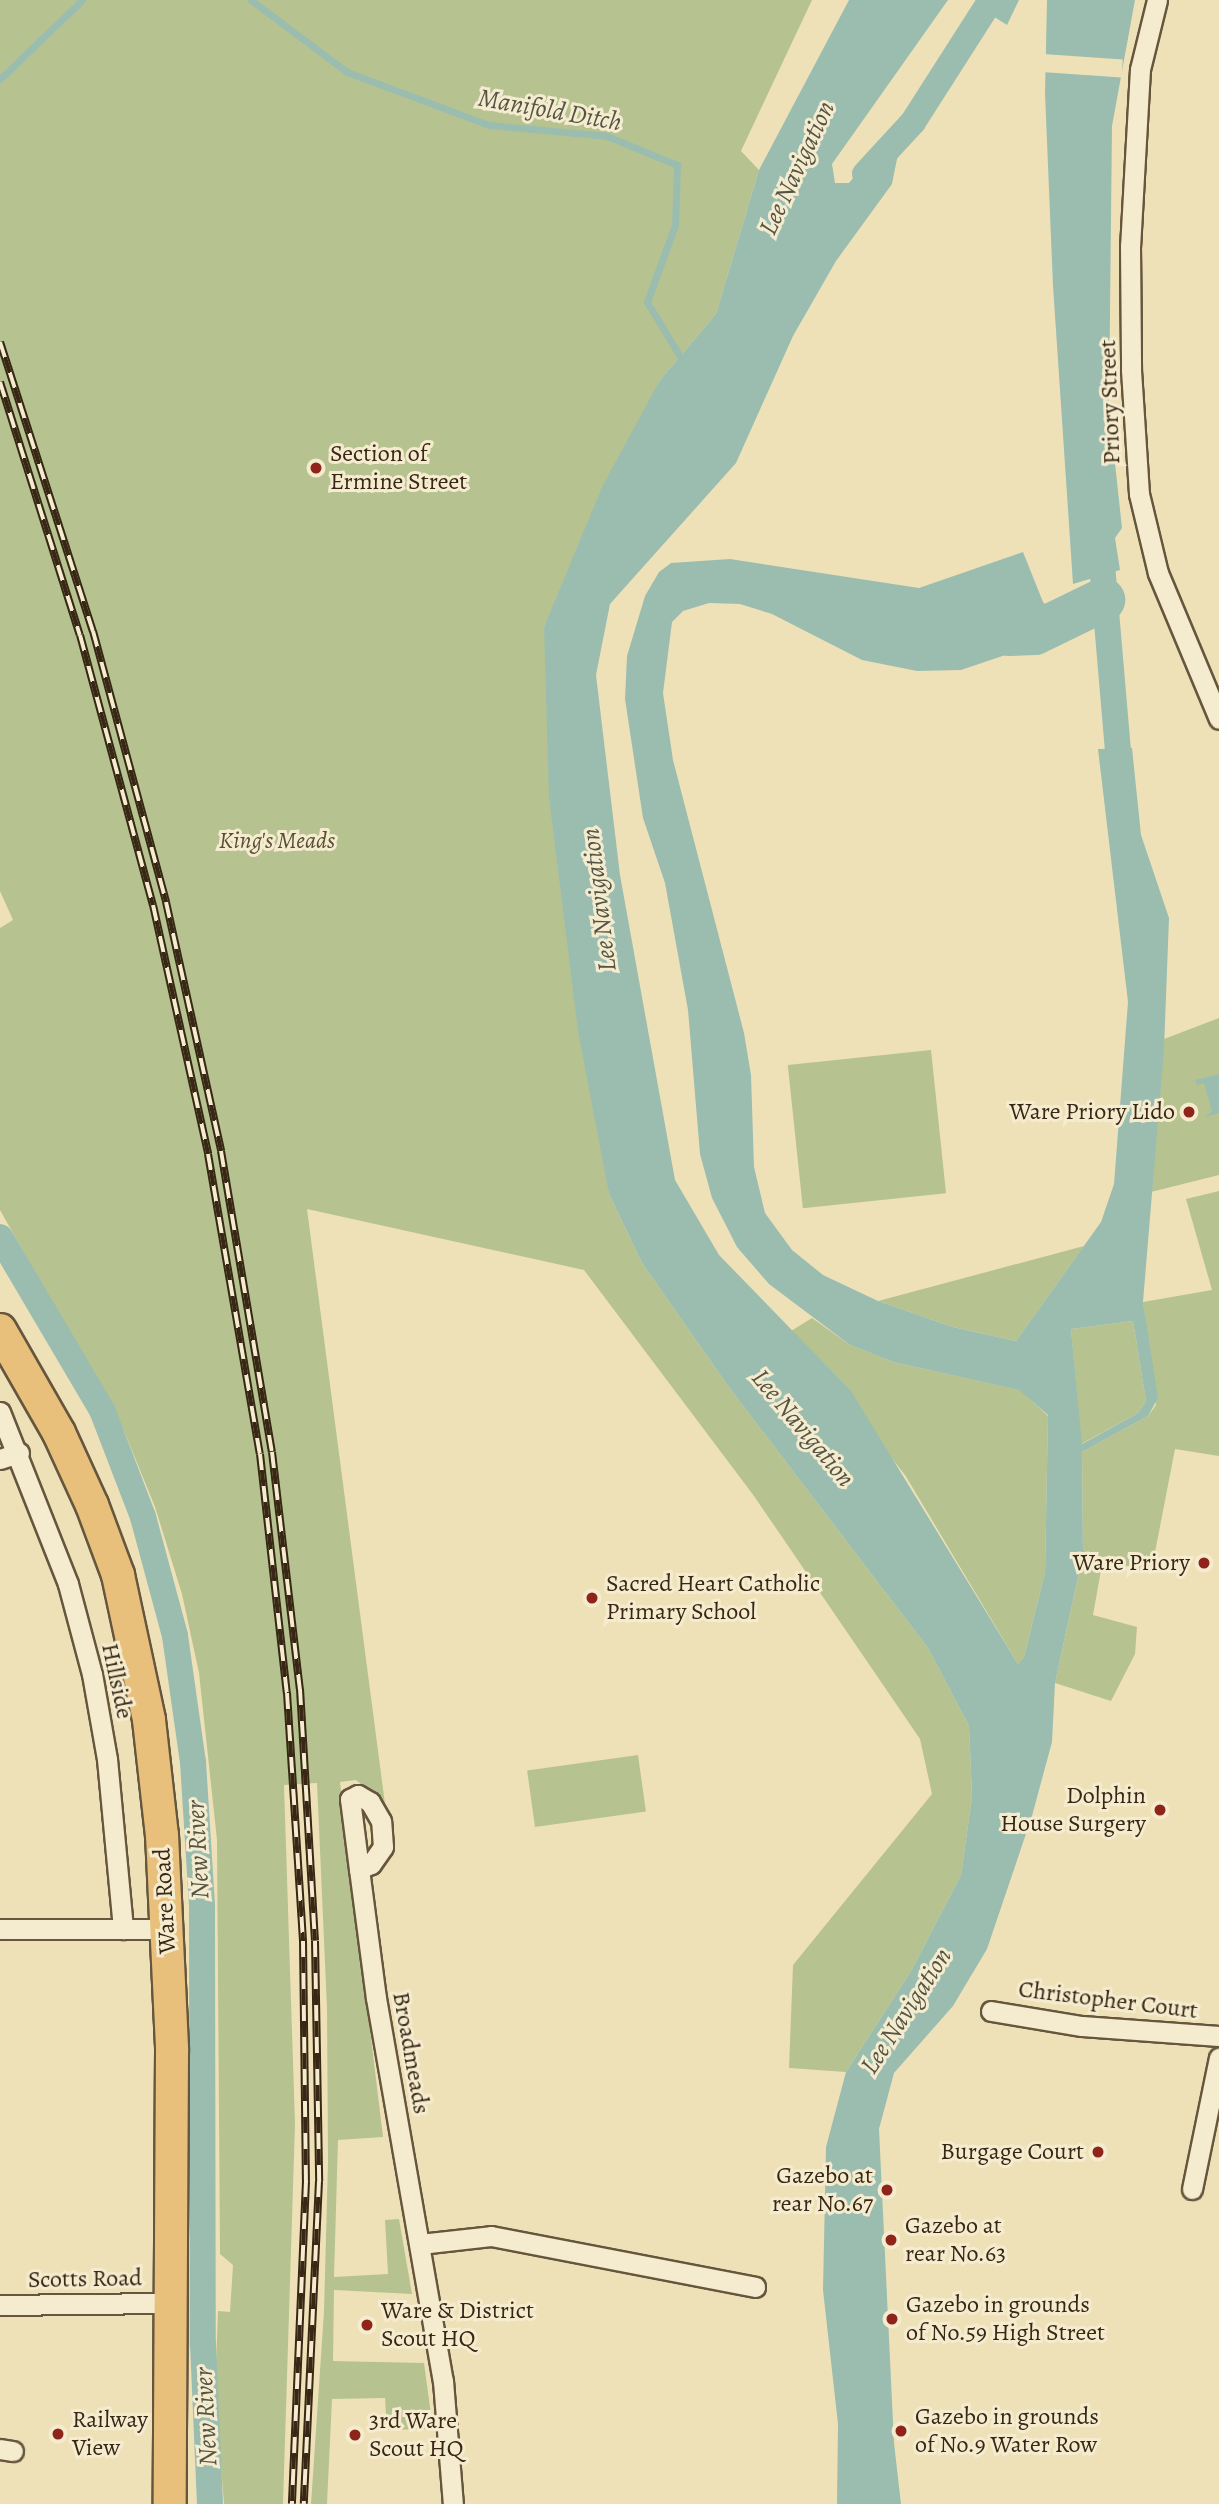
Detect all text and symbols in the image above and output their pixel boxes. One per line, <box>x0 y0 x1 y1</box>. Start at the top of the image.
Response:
water label: Manifold Ditch <box>476 82 624 138</box>
water label: Lee Navigation <box>752 96 842 240</box>
street label: Priory Street <box>1093 339 1127 465</box>
place label: Section of Ermine Street <box>330 440 467 496</box>
marker: Section of Ermine Street <box>308 460 324 476</box>
park label: King's Meads <box>219 827 335 855</box>
water label: Lee Navigation <box>575 827 623 973</box>
place label: Ware Priory Lido <box>1009 1098 1175 1126</box>
marker: Ware Priory Lido <box>1181 1104 1197 1120</box>
water label: Lee Navigation <box>745 1363 861 1493</box>
place label: Ware Priory <box>1073 1549 1190 1577</box>
marker: Ware Priory <box>1196 1555 1212 1571</box>
place label: Sacred Heart Catholic Primary School <box>606 1570 820 1626</box>
marker: Sacred Heart Catholic Primary School <box>584 1590 600 1606</box>
street label: Hillside <box>95 1641 139 1721</box>
place label: Dolphin House Surgery <box>1000 1782 1146 1838</box>
water label: New River <box>180 1800 216 1900</box>
marker: Dolphin House Surgery <box>1152 1802 1168 1818</box>
street label: Ware Road <box>148 1847 182 1955</box>
water label: Lee Navigation <box>854 1942 958 2080</box>
street label: Christopher Court <box>1017 1975 1199 2025</box>
street label: Broadmeads <box>386 1990 436 2116</box>
place label: Burgage Court <box>940 2138 1084 2166</box>
marker: Burgage Court <box>1090 2144 1106 2160</box>
place label: Gazebo at rear No.67 <box>772 2162 873 2218</box>
marker: Gazebo at rear No.67 <box>879 2182 895 2198</box>
place label: Gazebo at rear No.63 <box>905 2212 1006 2268</box>
marker: Gazebo at rear No.63 <box>883 2232 899 2248</box>
street label: Scotts Road <box>28 2264 142 2294</box>
place label: Gazebo in grounds of No.59 High Street <box>906 2291 1105 2347</box>
place label: Ware & District Scout HQ <box>381 2297 534 2353</box>
marker: Gazebo in grounds of No.59 High Street <box>884 2311 900 2327</box>
marker: Ware & District Scout HQ <box>359 2317 375 2333</box>
water label: New River <box>188 2367 224 2467</box>
place label: Gazebo in grounds of No.9 Water Row <box>915 2403 1099 2459</box>
place label: Railway View <box>72 2406 148 2462</box>
place label: 3rd Ware Scout HQ <box>369 2407 463 2463</box>
marker: Gazebo in grounds of No.9 Water Row <box>893 2423 909 2439</box>
marker: Railway View <box>50 2426 66 2442</box>
marker: 3rd Ware Scout HQ <box>347 2427 363 2443</box>

